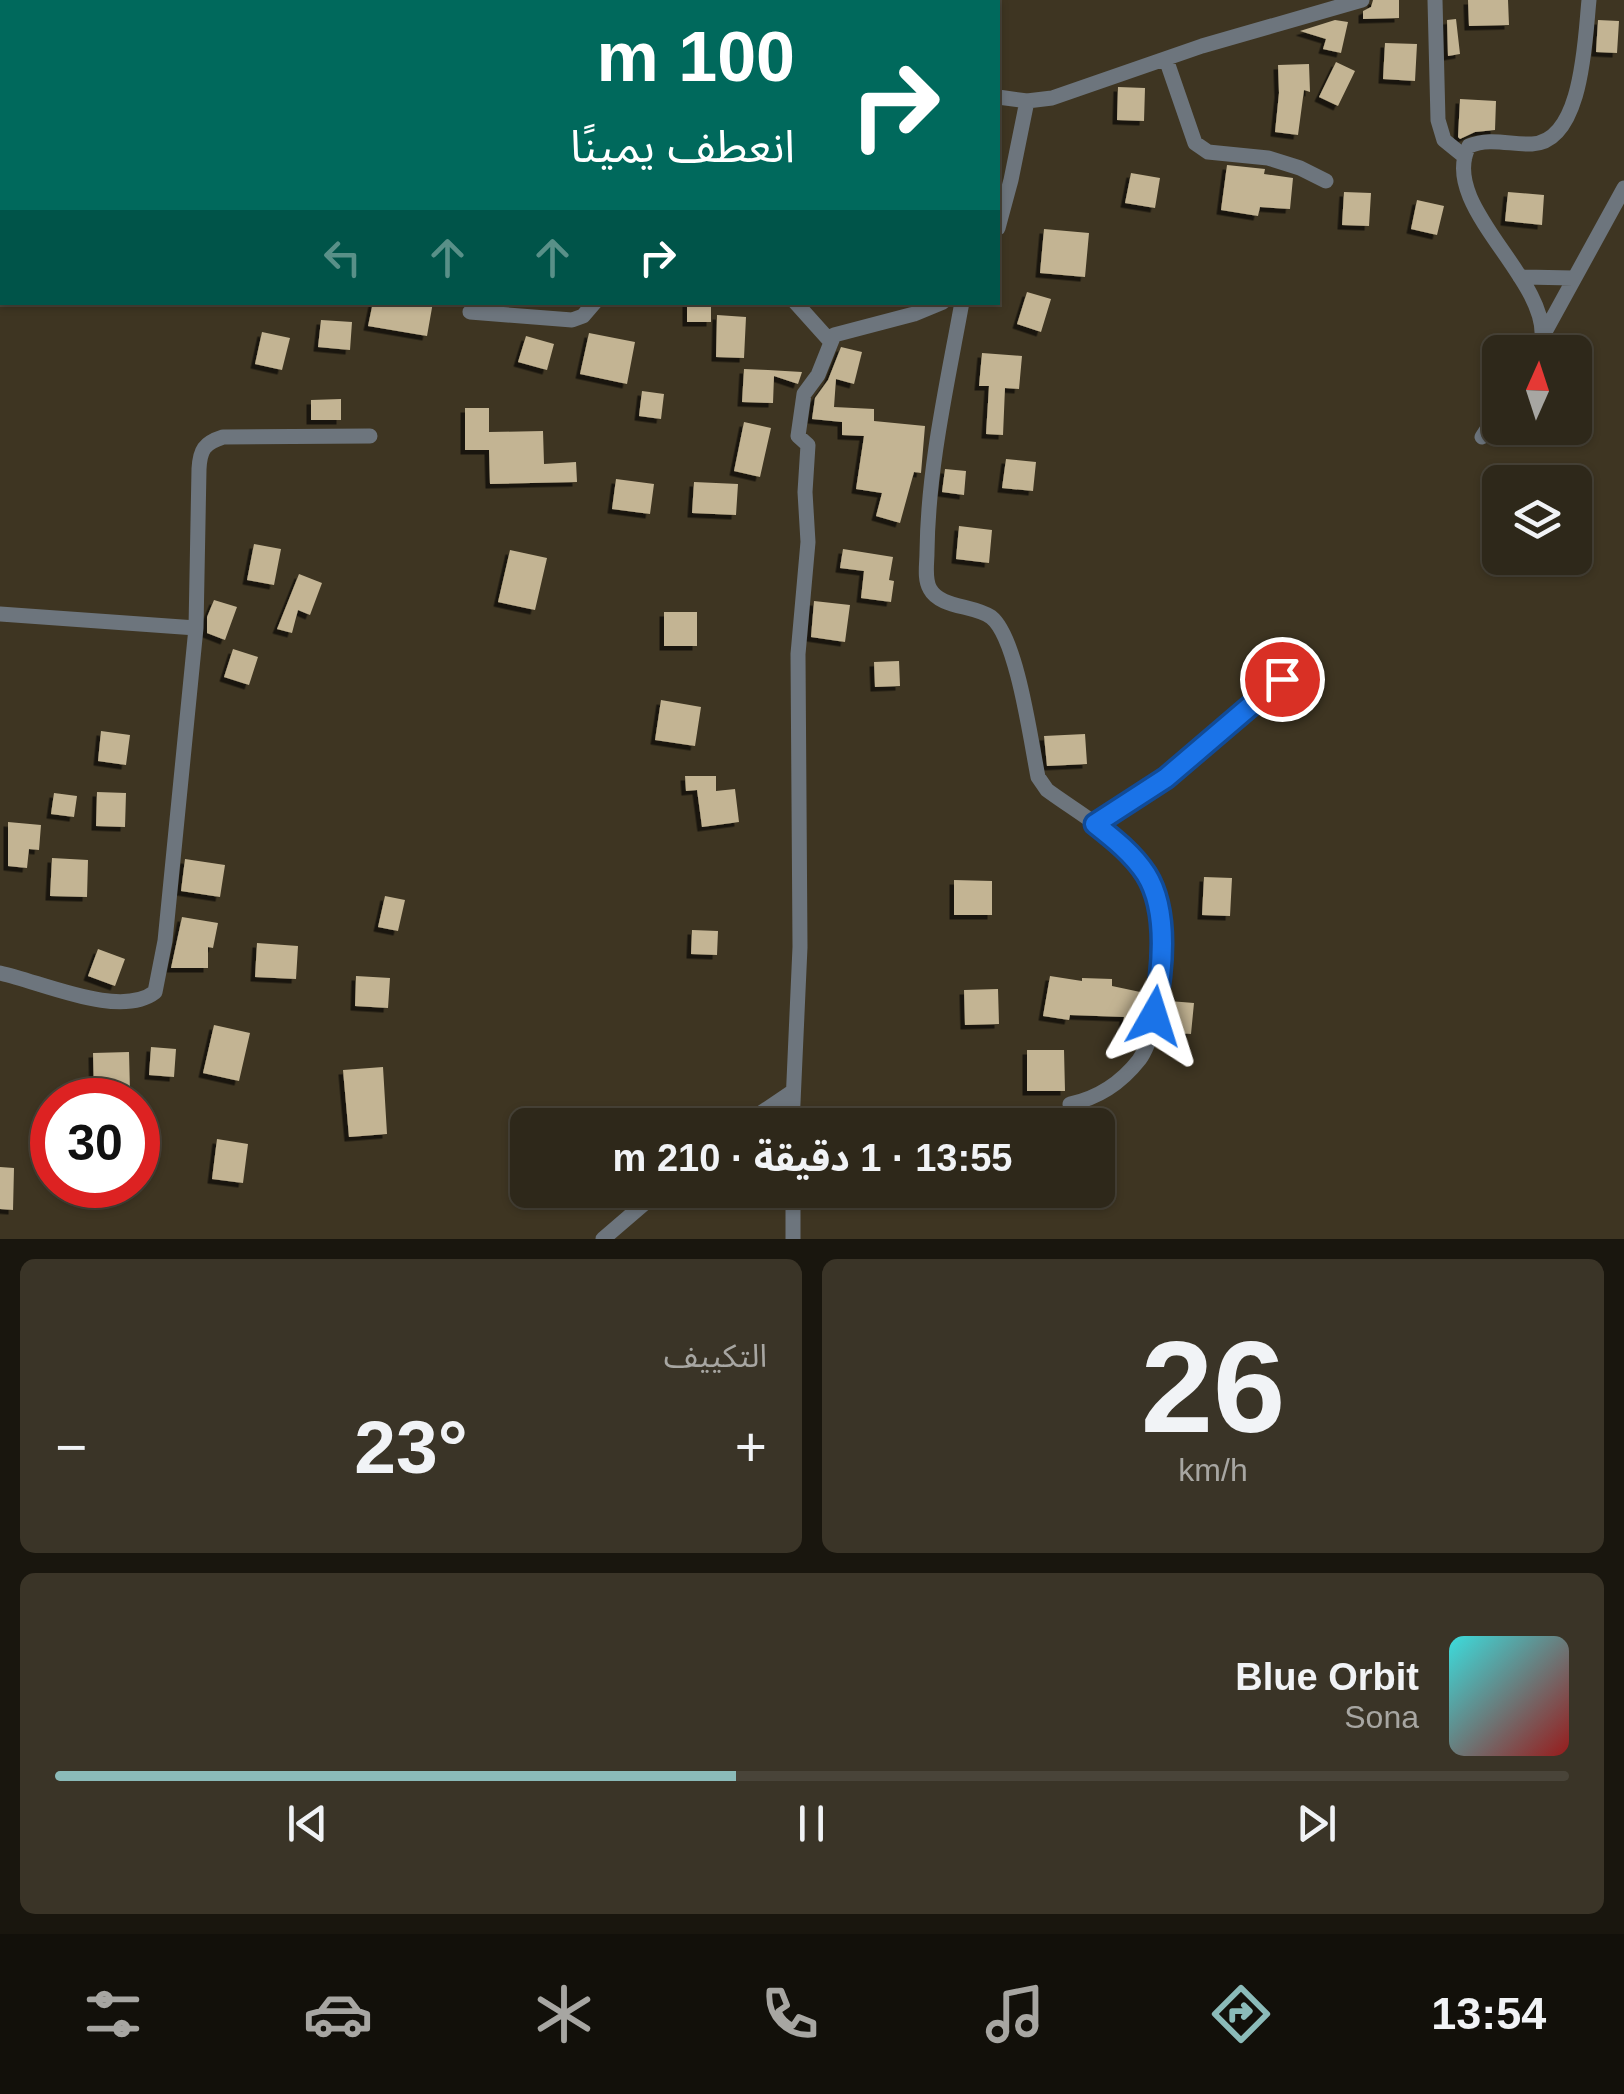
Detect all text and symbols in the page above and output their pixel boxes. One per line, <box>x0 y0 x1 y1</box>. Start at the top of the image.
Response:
text: 100 m <box>597 18 795 96</box>
icon: right <box>830 40 960 170</box>
text: انعطف يمينًا <box>570 121 795 172</box>
icon: left <box>315 230 370 285</box>
icon: ahead <box>420 230 475 285</box>
icon: ahead <box>525 230 580 285</box>
icon: right <box>630 230 685 285</box>
north arrow <box>1482 335 1592 445</box>
map controls <box>1482 335 1592 575</box>
button: layers <box>1482 465 1592 575</box>
pin <box>1240 637 1325 722</box>
icon: arrive <box>1255 652 1310 707</box>
position arrow <box>1102 964 1206 1068</box>
speed limit sign: 30 <box>30 1078 160 1208</box>
text: 13:55 · 1 دقيقة · 210 m <box>613 1137 1012 1179</box>
text: 26 <box>1141 1314 1285 1460</box>
text: التكييف <box>664 1338 767 1374</box>
text: 23° <box>354 1405 468 1489</box>
text: − <box>55 1416 87 1478</box>
text: + <box>735 1416 767 1478</box>
text: km/h <box>1178 1452 1248 1488</box>
text: Blue Orbit <box>1235 1656 1419 1698</box>
text: Sona <box>1344 1699 1419 1735</box>
icon: previous <box>280 1796 335 1851</box>
icon: pause <box>784 1796 839 1851</box>
icon: next <box>1289 1796 1344 1851</box>
icon: filters <box>78 1979 148 2049</box>
icon: car <box>303 1979 373 2049</box>
icon: climate <box>529 1979 599 2049</box>
icon: phone <box>755 1979 825 2049</box>
icon: music <box>980 1979 1050 2049</box>
icon: directions <box>1206 1979 1276 2049</box>
text: 13:54 <box>1431 1988 1546 2039</box>

